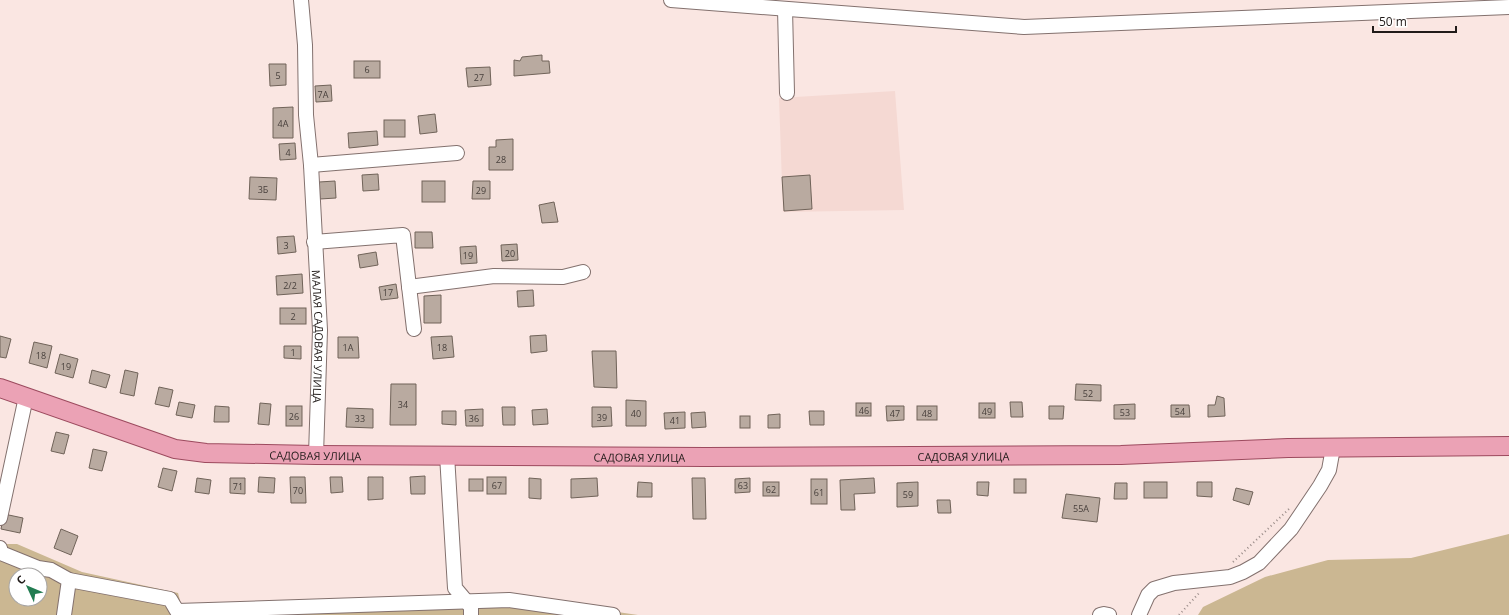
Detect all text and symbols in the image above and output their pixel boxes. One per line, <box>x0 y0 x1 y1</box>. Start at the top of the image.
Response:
scale bar <box>1373 8 1456 34</box>
text: 50 m <box>1379 13 1407 30</box>
house number: 6 <box>364 63 370 76</box>
house number: 5 <box>275 69 281 82</box>
house number: 27 <box>474 71 484 84</box>
house number: 7А <box>318 88 329 101</box>
house number: 4А <box>278 117 289 130</box>
house number: 4 <box>285 146 291 159</box>
house number: 28 <box>496 153 506 166</box>
house number: 3Б <box>258 183 269 196</box>
house number: 29 <box>476 184 486 197</box>
house number: 3 <box>283 239 289 252</box>
house number: 20 <box>505 247 515 260</box>
house number: 19 <box>463 249 473 262</box>
street label: МАЛАЯ САДОВАЯ УЛИЦА <box>309 269 328 403</box>
house number: 2/2 <box>283 279 297 292</box>
house number: 17 <box>383 286 393 299</box>
house number: 2 <box>290 310 296 323</box>
house number: 1А <box>343 341 354 354</box>
house number: 18 <box>437 341 447 354</box>
house number: 1 <box>290 346 296 359</box>
house number: 18 <box>36 349 46 362</box>
house number: 19 <box>61 360 71 373</box>
house number: 52 <box>1083 387 1093 400</box>
house number: 34 <box>398 398 408 411</box>
house number: 46 <box>859 404 869 417</box>
house number: 49 <box>982 405 992 418</box>
house number: 54 <box>1175 405 1185 418</box>
house number: 53 <box>1120 406 1130 419</box>
house number: 40 <box>631 407 641 420</box>
house number: 47 <box>890 407 900 420</box>
house number: 48 <box>922 407 932 420</box>
house number: 26 <box>289 410 299 423</box>
house number: 39 <box>597 411 607 424</box>
house number: 33 <box>355 412 365 425</box>
house number: 36 <box>469 412 479 425</box>
house number: 41 <box>670 414 680 427</box>
street label: САДОВАЯ УЛИЦА <box>269 447 361 463</box>
street label: САДОВАЯ УЛИЦА <box>917 448 1009 463</box>
street label: САДОВАЯ УЛИЦА <box>593 449 685 464</box>
house number: 67 <box>492 479 502 492</box>
house number: 63 <box>738 479 748 492</box>
house number: 71 <box>233 480 243 493</box>
house number: 62 <box>766 483 776 496</box>
house number: 70 <box>293 484 303 497</box>
house number: 61 <box>814 486 824 499</box>
house number: 59 <box>903 488 913 501</box>
house number: 55А <box>1073 502 1089 515</box>
north arrow <box>8 567 48 607</box>
text: С <box>13 572 28 587</box>

